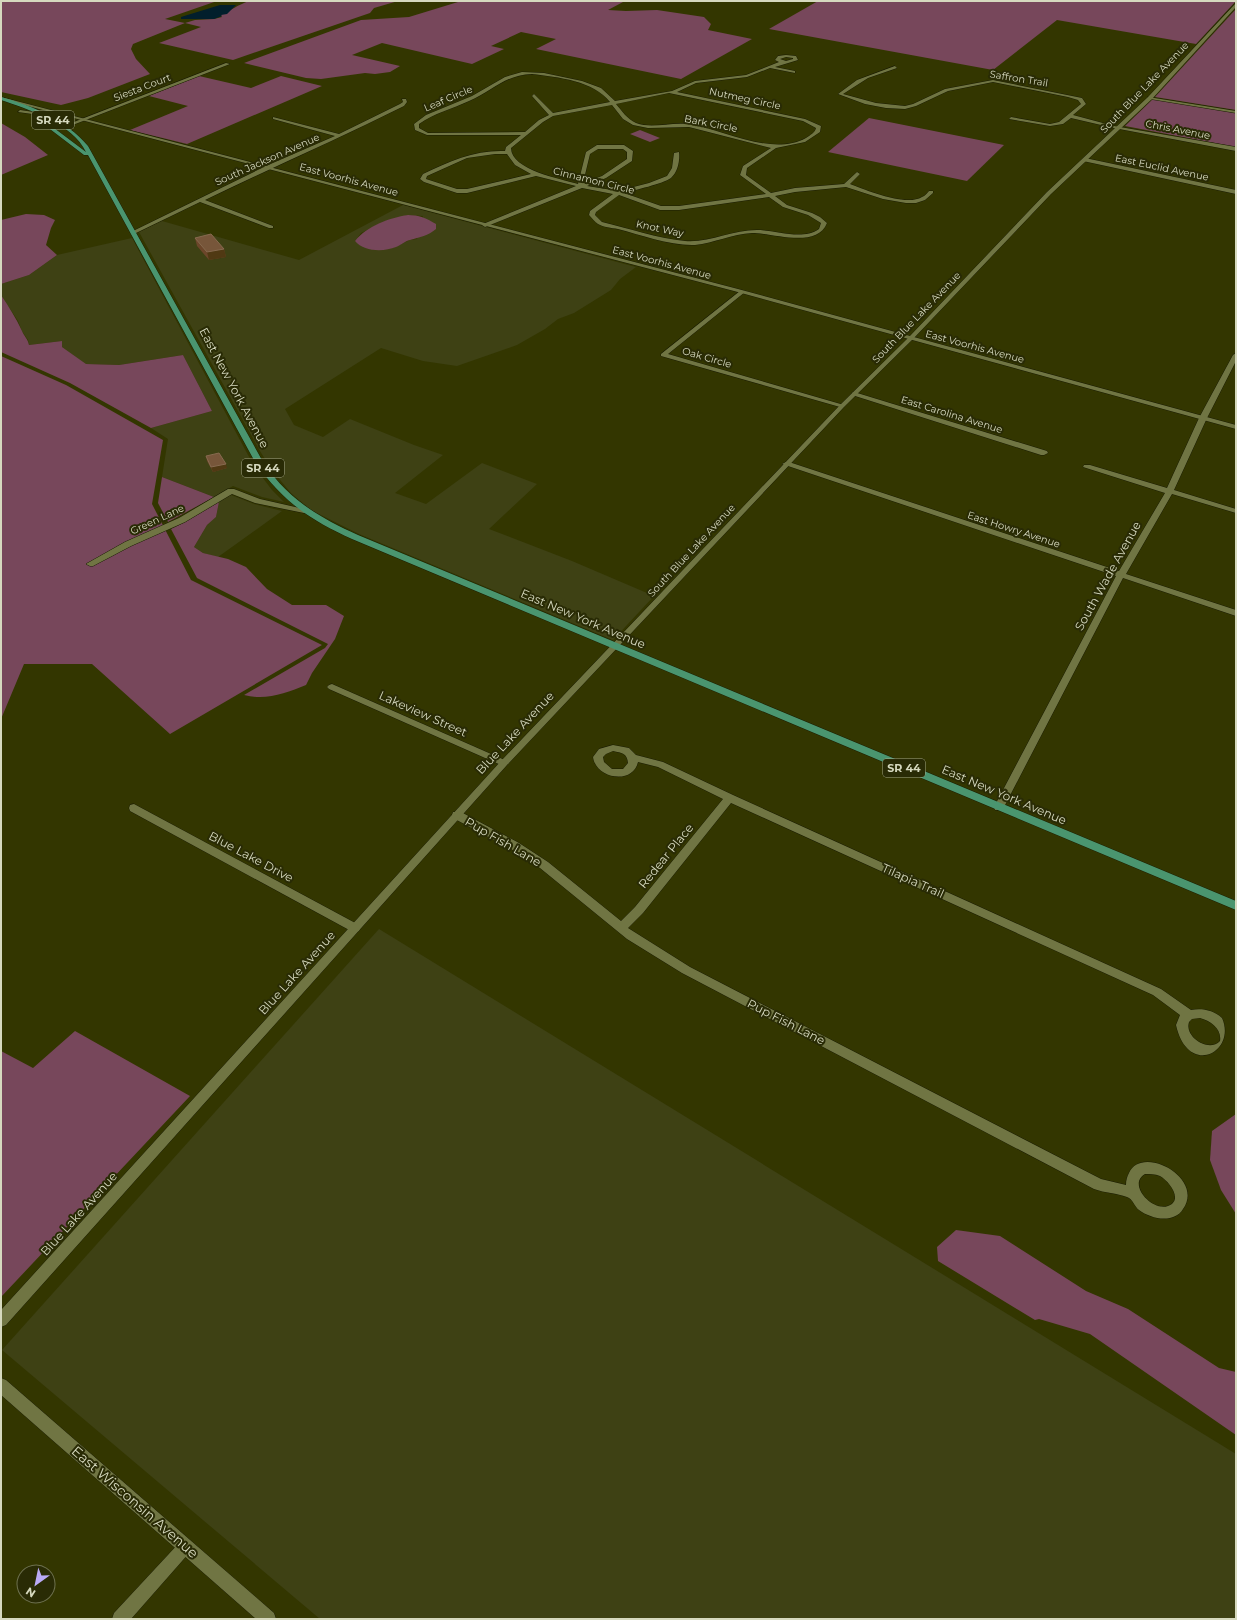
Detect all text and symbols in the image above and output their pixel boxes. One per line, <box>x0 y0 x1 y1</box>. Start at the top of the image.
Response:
street label: South Blue Lake Avenue <box>1097 39 1191 136</box>
street label: Saffron Trail <box>989 67 1049 90</box>
street label: Siesta Court <box>112 71 173 104</box>
street label: Leaf Circle <box>422 82 474 115</box>
street label: Nutmeg Circle <box>708 85 782 112</box>
road number: SR 44 <box>32 111 74 129</box>
street label: Bark Circle <box>683 112 739 135</box>
street label: Chris Avenue <box>1144 117 1211 142</box>
street label: South Jackson Avenue <box>213 131 322 188</box>
street label: East Euclid Avenue <box>1114 151 1210 184</box>
street label: East Voorhis Avenue <box>298 160 400 199</box>
street label: Cinnamon Circle <box>552 164 636 197</box>
street label: Knot Way <box>635 217 685 240</box>
street label: East Voorhis Avenue <box>611 243 713 282</box>
street label: South Blue Lake Avenue <box>869 269 963 366</box>
street label: East New York Avenue <box>196 325 273 451</box>
street label: East Voorhis Avenue <box>924 327 1026 366</box>
street label: Oak Circle <box>681 344 733 371</box>
street label: East Carolina Avenue <box>899 393 1004 436</box>
road number: SR 44 <box>242 459 284 477</box>
street label: Green Lane <box>128 501 186 538</box>
street label: South Blue Lake Avenue <box>645 501 738 599</box>
street label: East Howry Avenue <box>966 508 1062 551</box>
street label: South Wade Avenue <box>1071 518 1144 633</box>
street label: East New York Avenue <box>518 585 648 652</box>
street label: Lakeview Street <box>377 687 470 740</box>
street label: Blue Lake Avenue <box>472 688 557 777</box>
road number: SR 44 <box>883 759 925 777</box>
street label: East New York Avenue <box>939 761 1069 828</box>
street label: Pup Fish Lane <box>463 814 544 869</box>
street label: Redear Place <box>635 820 696 891</box>
street label: Blue Lake Drive <box>206 828 296 885</box>
street label: Tilapia Trail <box>880 860 947 901</box>
street label: Blue Lake Avenue <box>255 928 338 1018</box>
street label: Pup Fish Lane <box>745 995 828 1048</box>
street label: Blue Lake Avenue <box>37 1169 120 1259</box>
street label: East Wisconsin Avenue <box>68 1442 202 1562</box>
north arrow <box>16 1564 56 1604</box>
text: N <box>23 1584 38 1601</box>

